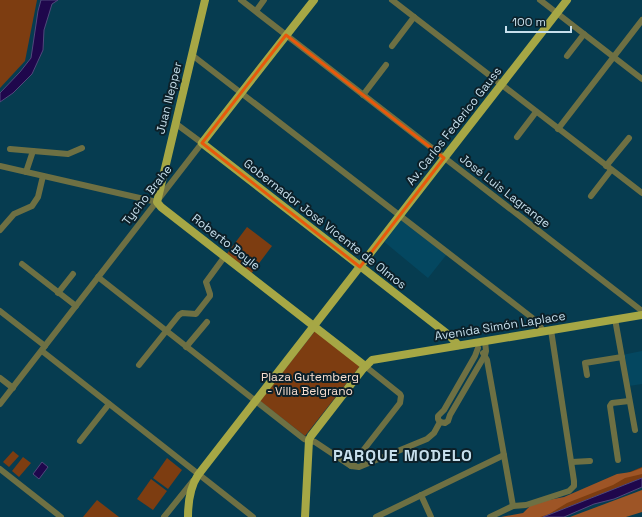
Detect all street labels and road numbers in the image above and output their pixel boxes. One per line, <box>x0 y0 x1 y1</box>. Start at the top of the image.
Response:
street label: Juan Nepper <box>152 60 186 136</box>
street label: Av. Carlos Federico Gauss <box>403 64 505 188</box>
street label: José Luis Lagrange <box>456 150 554 232</box>
street label: Gobernador José Vicente de Olmos <box>240 155 410 293</box>
street label: Tycho Brahe <box>118 162 176 228</box>
street label: Roberto Boyle <box>188 210 264 274</box>
street label: Avenida Simón Laplace <box>433 308 567 344</box>

